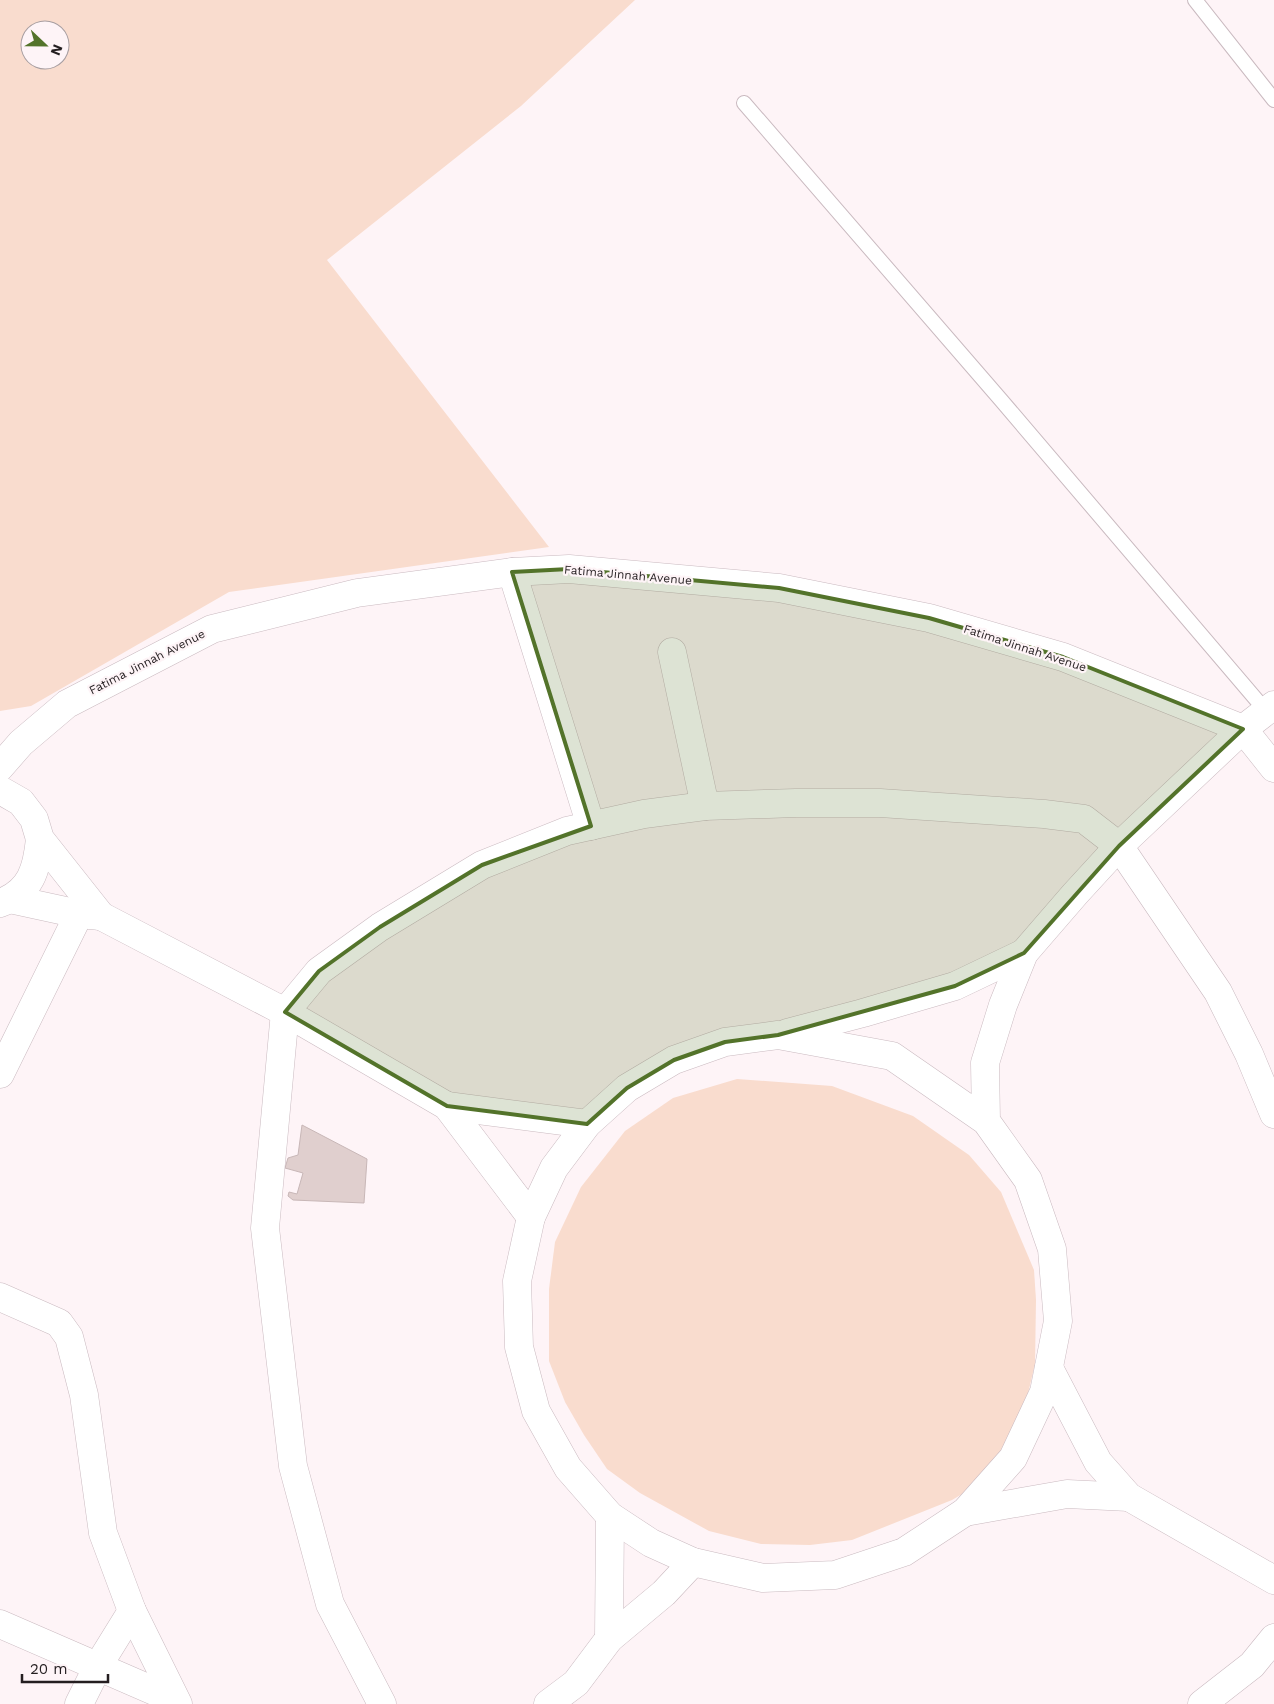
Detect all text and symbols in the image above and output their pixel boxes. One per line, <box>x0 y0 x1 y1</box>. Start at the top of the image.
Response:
north arrow <box>20 20 70 70</box>
text: N <box>48 42 66 58</box>
street label: Fatima Jinnah Avenue <box>563 562 693 588</box>
street label: Fatima Jinnah Avenue <box>962 622 1088 675</box>
street label: Fatima Jinnah Avenue <box>87 627 207 697</box>
scale bar <box>22 1652 109 1684</box>
text: 20 m <box>30 1660 68 1678</box>

